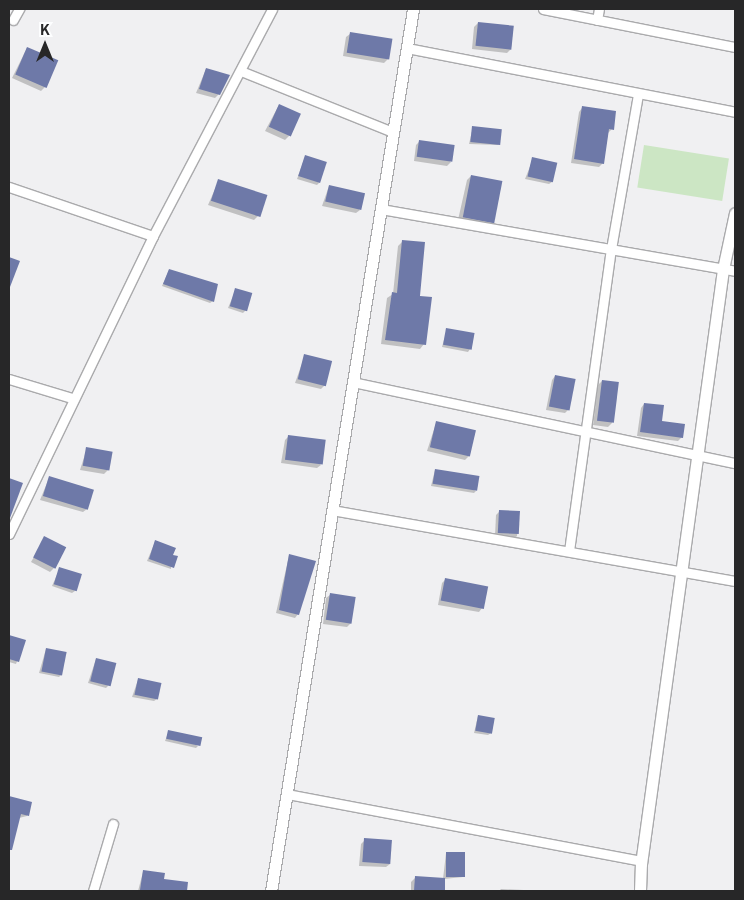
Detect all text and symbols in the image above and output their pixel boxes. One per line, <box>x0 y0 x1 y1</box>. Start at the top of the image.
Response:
north arrow <box>20 20 70 70</box>
text: K <box>40 22 50 38</box>

